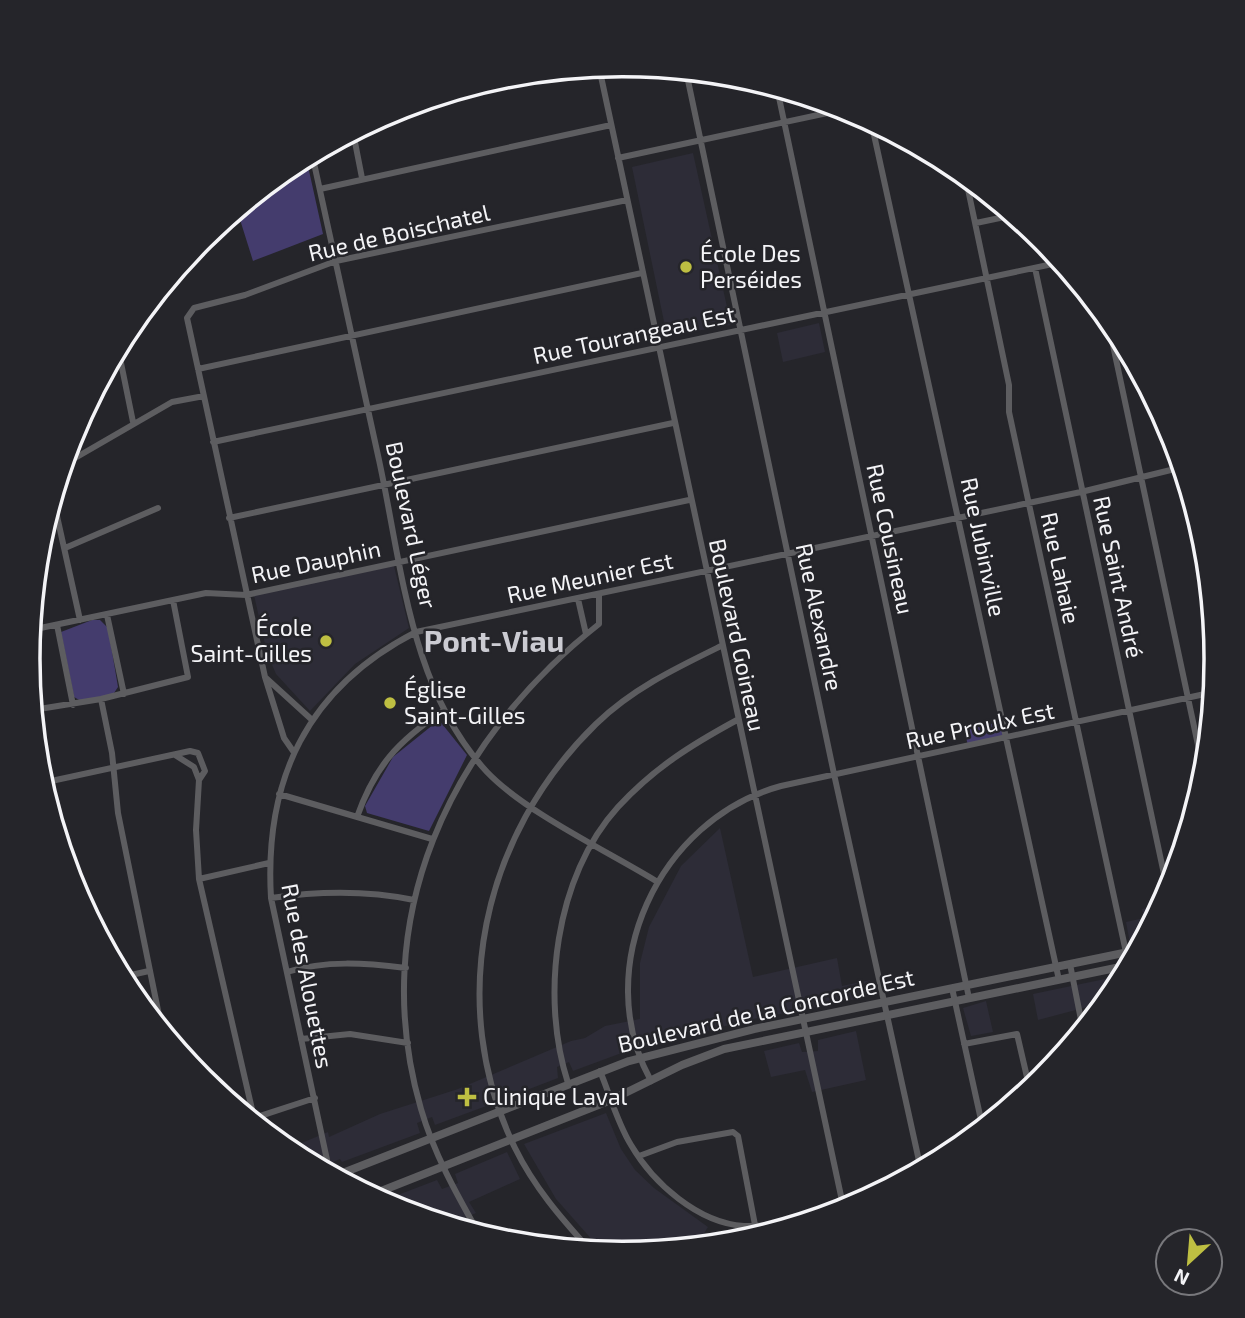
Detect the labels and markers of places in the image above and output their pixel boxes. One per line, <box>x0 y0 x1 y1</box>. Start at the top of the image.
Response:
place label: École Des Perséides <box>700 239 802 293</box>
marker: École Des Perséides <box>678 259 694 275</box>
place label: École Saint-Gilles <box>191 613 312 667</box>
marker: École Saint-Gilles <box>318 633 334 649</box>
place label: Église Saint-Gilles <box>404 675 525 729</box>
marker: Église Saint-Gilles <box>382 695 398 711</box>
place label: Clinique Laval <box>483 1082 628 1110</box>
marker: Clinique Laval <box>457 1087 477 1107</box>

